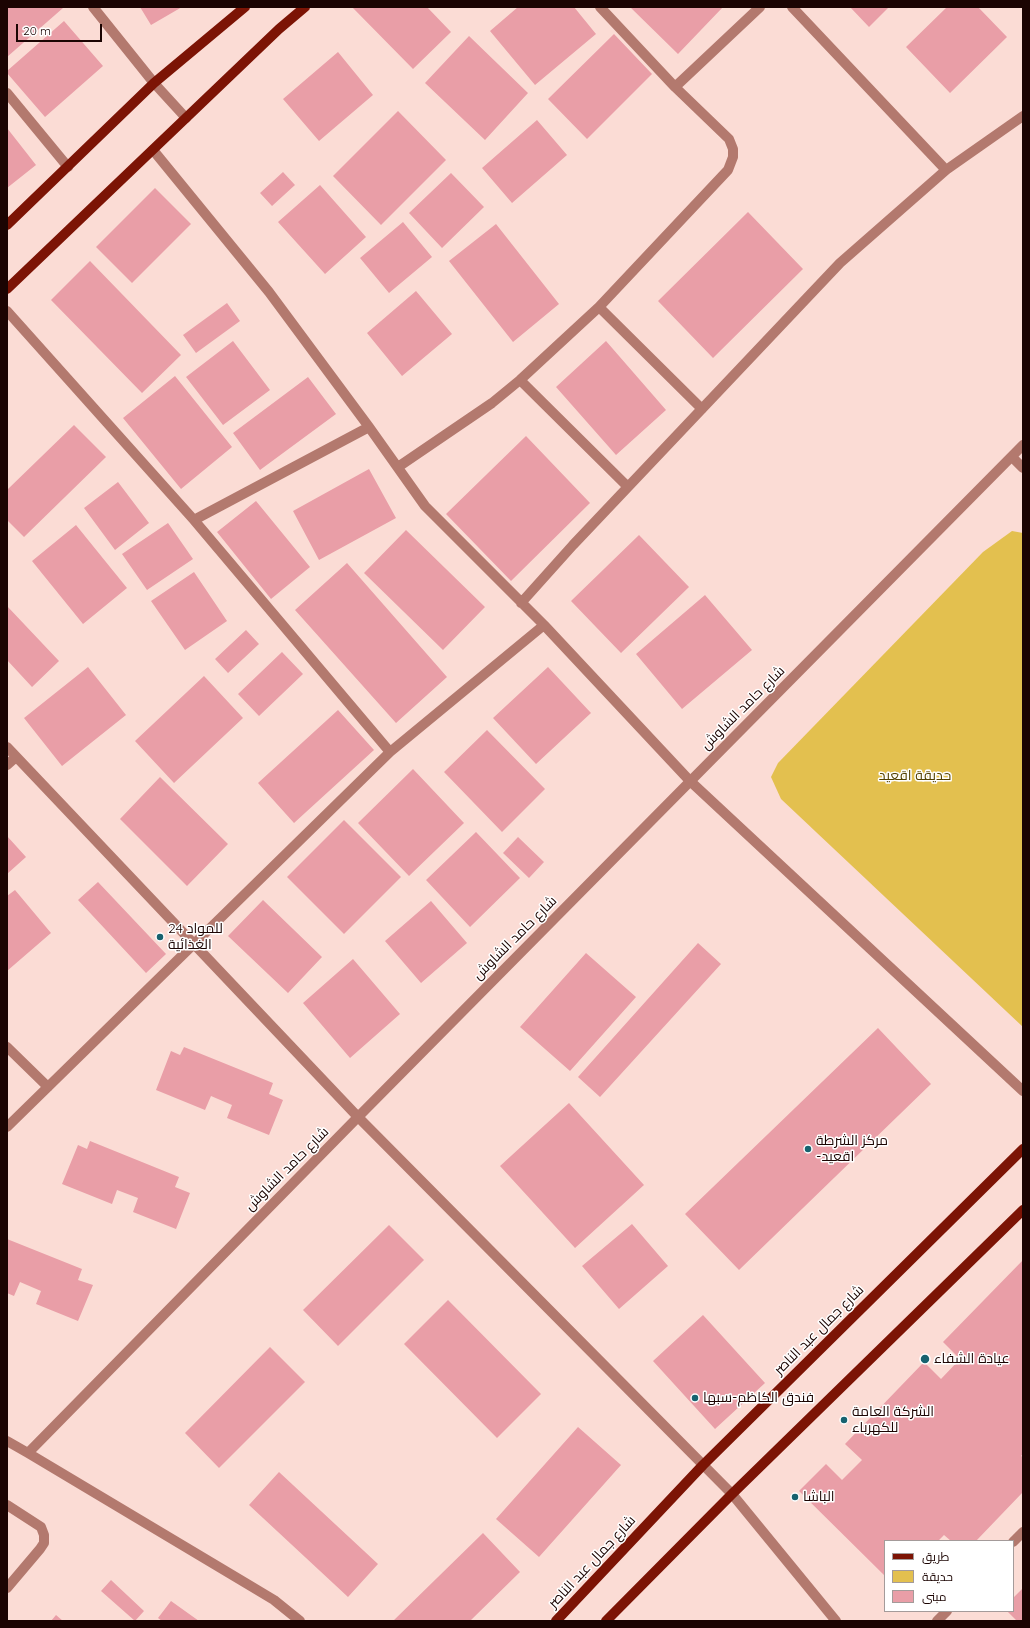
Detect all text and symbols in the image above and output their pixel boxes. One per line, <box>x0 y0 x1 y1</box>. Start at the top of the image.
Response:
scale bar <box>18 16 104 42</box>
text: 20 m <box>23 23 51 38</box>
street label: شارع حامد الشاوش <box>698 663 788 753</box>
park label: حديقة اقعيد <box>879 768 951 784</box>
street label: شارع حامد الشاوش <box>470 893 560 983</box>
place label: 24 للمواد الغذائية <box>168 921 223 954</box>
marker: 24 للمواد الغذائية <box>155 932 165 942</box>
street label: شارع حامد الشاوش <box>242 1124 332 1214</box>
place label: مركز الشرطة -اقعيد <box>816 1133 888 1166</box>
marker: مركز الشرطة -اقعيد <box>803 1144 813 1154</box>
street label: شارع جمال عبد الناصر <box>771 1282 867 1378</box>
place label: عيادة الشفاء <box>934 1351 1010 1367</box>
marker: عيادة الشفاء <box>919 1353 931 1365</box>
place label: فندق الكاظم-سبها <box>703 1390 814 1406</box>
marker: فندق الكاظم-سبها <box>690 1393 700 1403</box>
place label: الشركة العامة للكهرباء <box>852 1404 934 1436</box>
marker: الشركة العامة للكهرباء <box>839 1415 849 1425</box>
place label: الباشا <box>803 1489 835 1505</box>
marker: الباشا <box>790 1492 800 1502</box>
street label: شارع جمال عبد الناصر <box>545 1512 639 1612</box>
legend <box>884 1540 1014 1612</box>
text: طريق <box>922 1549 949 1564</box>
text: حديقة <box>922 1569 953 1584</box>
text: مبنى <box>922 1589 947 1604</box>

